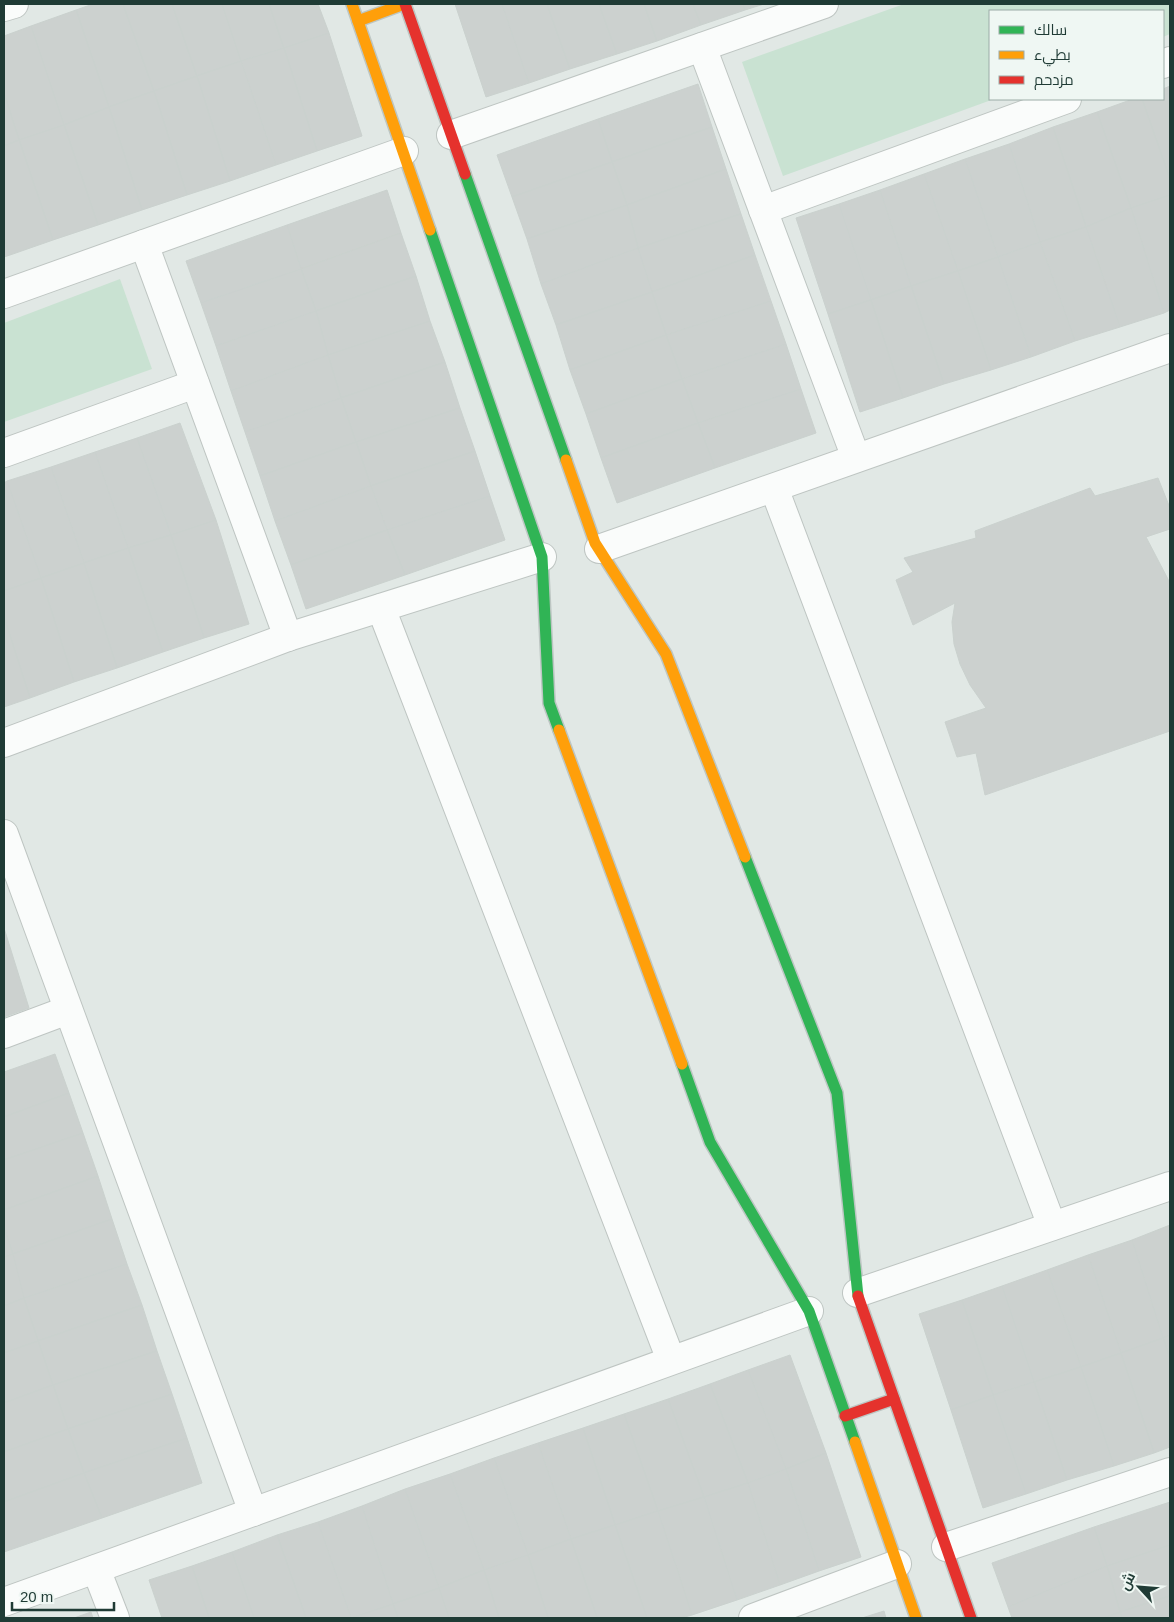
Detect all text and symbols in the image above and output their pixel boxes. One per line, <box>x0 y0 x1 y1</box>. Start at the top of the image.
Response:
legend <box>989 10 1164 100</box>
text: سالك <box>1034 21 1067 38</box>
text: بطيء <box>1034 46 1071 67</box>
text: مزدحم <box>1034 71 1074 90</box>
north arrow <box>1114 1562 1164 1612</box>
text: ش <box>1116 1570 1139 1593</box>
scale bar <box>12 1580 115 1612</box>
text: 20 m <box>20 1588 53 1605</box>

